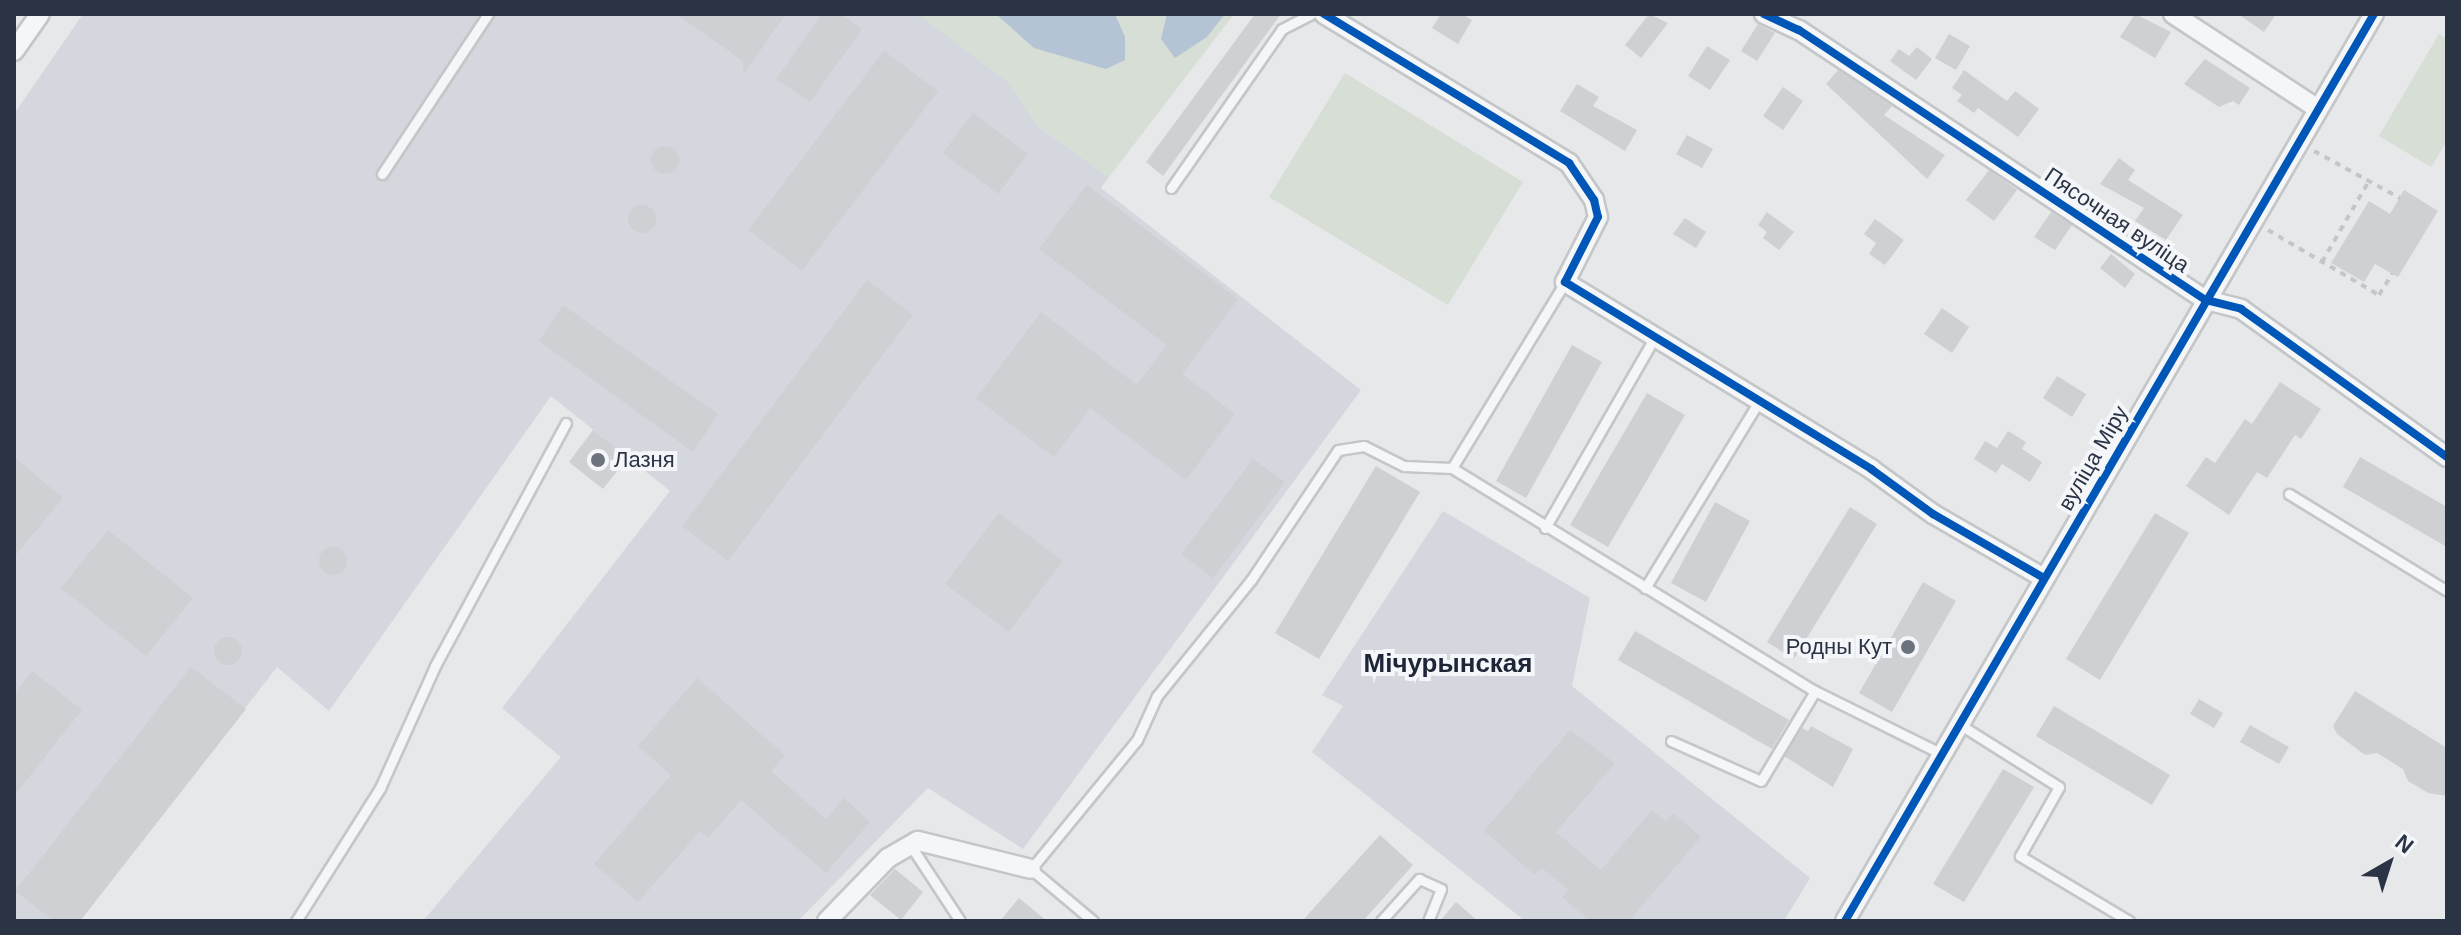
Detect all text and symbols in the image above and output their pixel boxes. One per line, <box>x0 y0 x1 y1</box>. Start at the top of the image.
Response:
street label: Пясочная вуліца <box>2040 162 2194 278</box>
street label: вуліца Міру <box>2052 401 2134 515</box>
place label: Лазня <box>614 447 675 473</box>
marker: Лазня <box>589 451 607 469</box>
place label: Родны Кут <box>1786 634 1892 660</box>
marker: Родны Кут <box>1899 638 1917 656</box>
district label: Мічурынская <box>1364 648 1532 680</box>
north arrow <box>2349 823 2429 903</box>
text: N <box>2390 829 2418 859</box>

